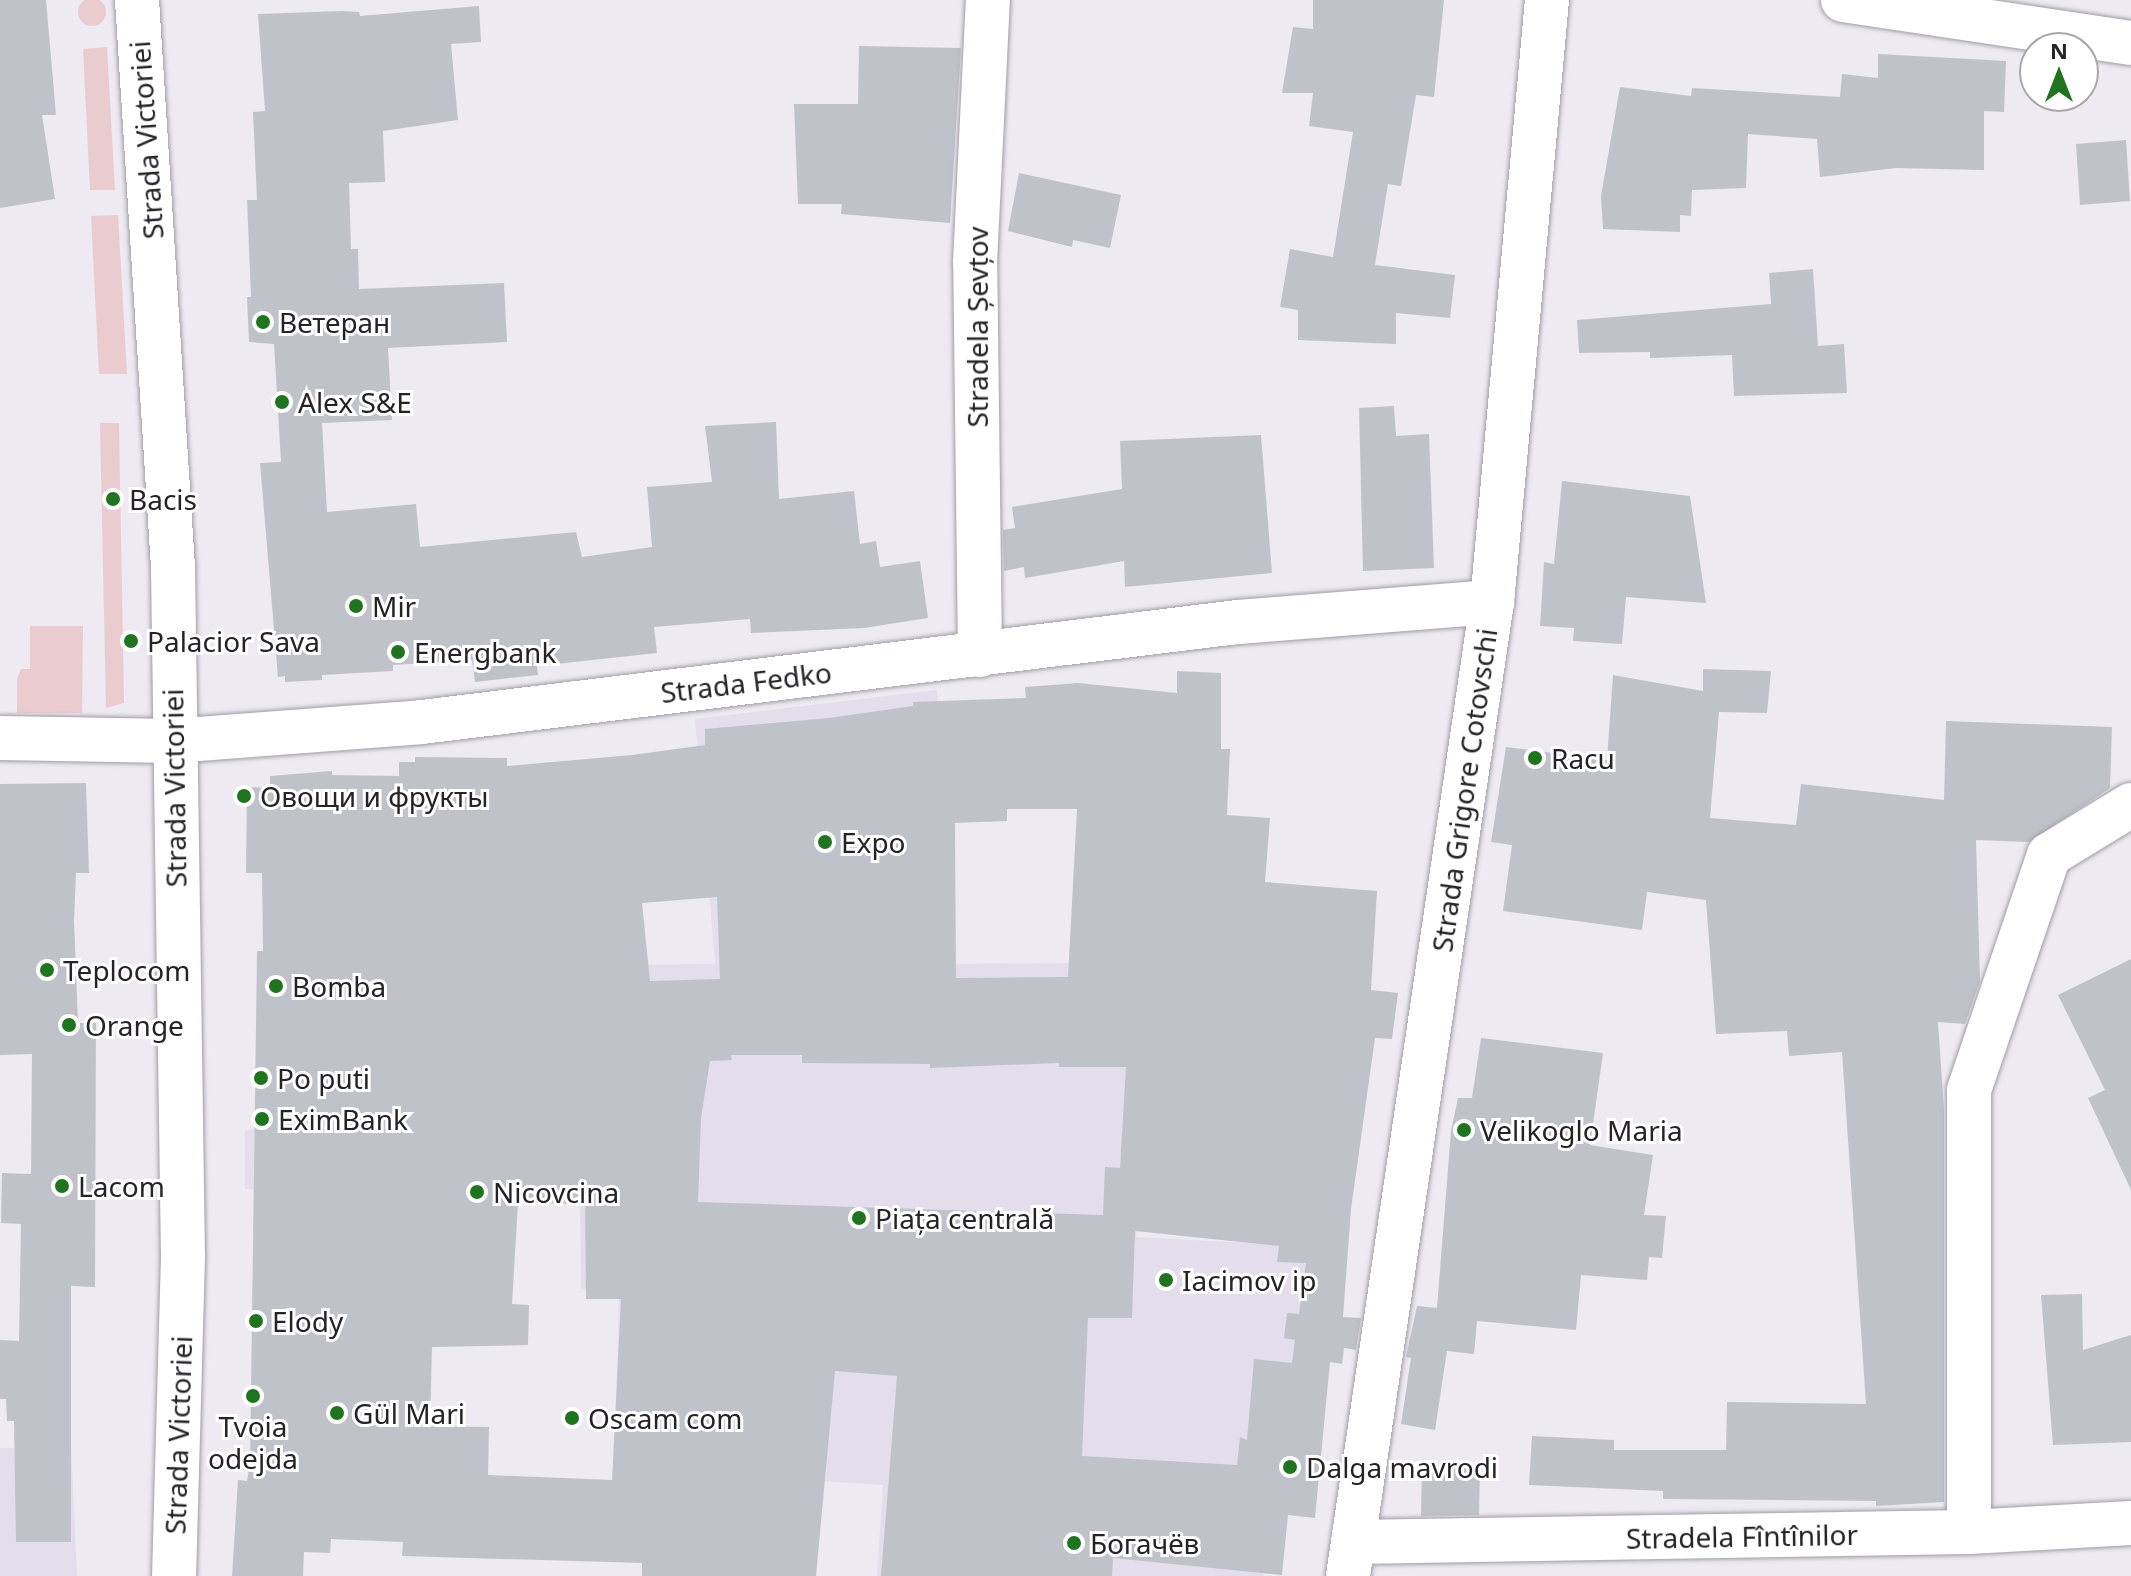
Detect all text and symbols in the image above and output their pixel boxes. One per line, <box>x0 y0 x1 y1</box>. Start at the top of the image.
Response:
north arrow <box>2019 32 2099 112</box>
text: N <box>2050 35 2068 65</box>
street label: Strada Victoriei <box>122 40 170 240</box>
street label: Stradela Șevțov <box>960 227 994 427</box>
place label: Ветеран <box>279 305 390 339</box>
marker: Ветеран <box>254 313 272 331</box>
place label: Alex S&E <box>298 385 412 419</box>
marker: Alex S&E <box>273 393 291 411</box>
place label: Bacis <box>129 482 197 516</box>
marker: Bacis <box>104 490 122 508</box>
place label: Mir <box>372 589 416 623</box>
marker: Mir <box>347 597 365 615</box>
place label: Palacior Sava <box>147 624 320 658</box>
street label: Strada Grigore Cotovschi <box>1425 626 1503 954</box>
marker: Palacior Sava <box>122 632 140 650</box>
place label: Energbank <box>414 635 556 669</box>
marker: Energbank <box>389 643 407 661</box>
street label: Strada Fedko <box>659 655 833 709</box>
street label: Strada Victoriei <box>155 688 193 888</box>
place label: Racu <box>1551 741 1615 775</box>
marker: Racu <box>1526 749 1544 767</box>
place label: Овощи и фрукты <box>260 779 488 813</box>
marker: Овощи и фрукты <box>235 787 253 805</box>
place label: Expo <box>841 825 906 859</box>
marker: Expo <box>816 833 834 851</box>
place label: Teplocom <box>63 953 190 987</box>
marker: Teplocom <box>38 961 56 979</box>
place label: Bomba <box>292 969 386 1003</box>
marker: Bomba <box>267 977 285 995</box>
place label: Orange <box>85 1008 184 1042</box>
marker: Orange <box>60 1016 78 1034</box>
place label: Po puti <box>277 1061 370 1095</box>
marker: Po puti <box>252 1069 270 1087</box>
place label: EximBank <box>278 1102 408 1136</box>
marker: EximBank <box>253 1110 271 1128</box>
place label: Velikoglo Maria <box>1480 1113 1683 1147</box>
marker: Velikoglo Maria <box>1455 1121 1473 1139</box>
place label: Lacom <box>78 1169 165 1203</box>
place label: Nicovcina <box>493 1175 619 1209</box>
marker: Lacom <box>53 1177 71 1195</box>
marker: Nicovcina <box>468 1183 486 1201</box>
place label: Piața centrală <box>875 1201 1054 1235</box>
marker: Piața centrală <box>850 1209 868 1227</box>
place label: Iacimov ip <box>1182 1263 1316 1297</box>
marker: Iacimov ip <box>1157 1271 1175 1289</box>
place label: Elody <box>272 1304 343 1338</box>
marker: Elody <box>247 1312 265 1330</box>
street label: Strada Victoriei <box>158 1335 198 1535</box>
marker: Tvoia odejda <box>244 1387 262 1405</box>
place label: Gül Mari <box>353 1396 465 1430</box>
place label: Oscam com <box>588 1401 742 1435</box>
marker: Gül Mari <box>328 1404 346 1422</box>
place label: Tvoia odejda <box>208 1409 298 1475</box>
marker: Oscam com <box>563 1409 581 1427</box>
place label: Dalga mavrodi <box>1306 1450 1498 1484</box>
marker: Dalga mavrodi <box>1281 1458 1299 1476</box>
street label: Stradela Fîntînilor <box>1626 1517 1858 1555</box>
place label: Богачёв <box>1090 1526 1199 1560</box>
marker: Богачёв <box>1065 1534 1083 1552</box>

